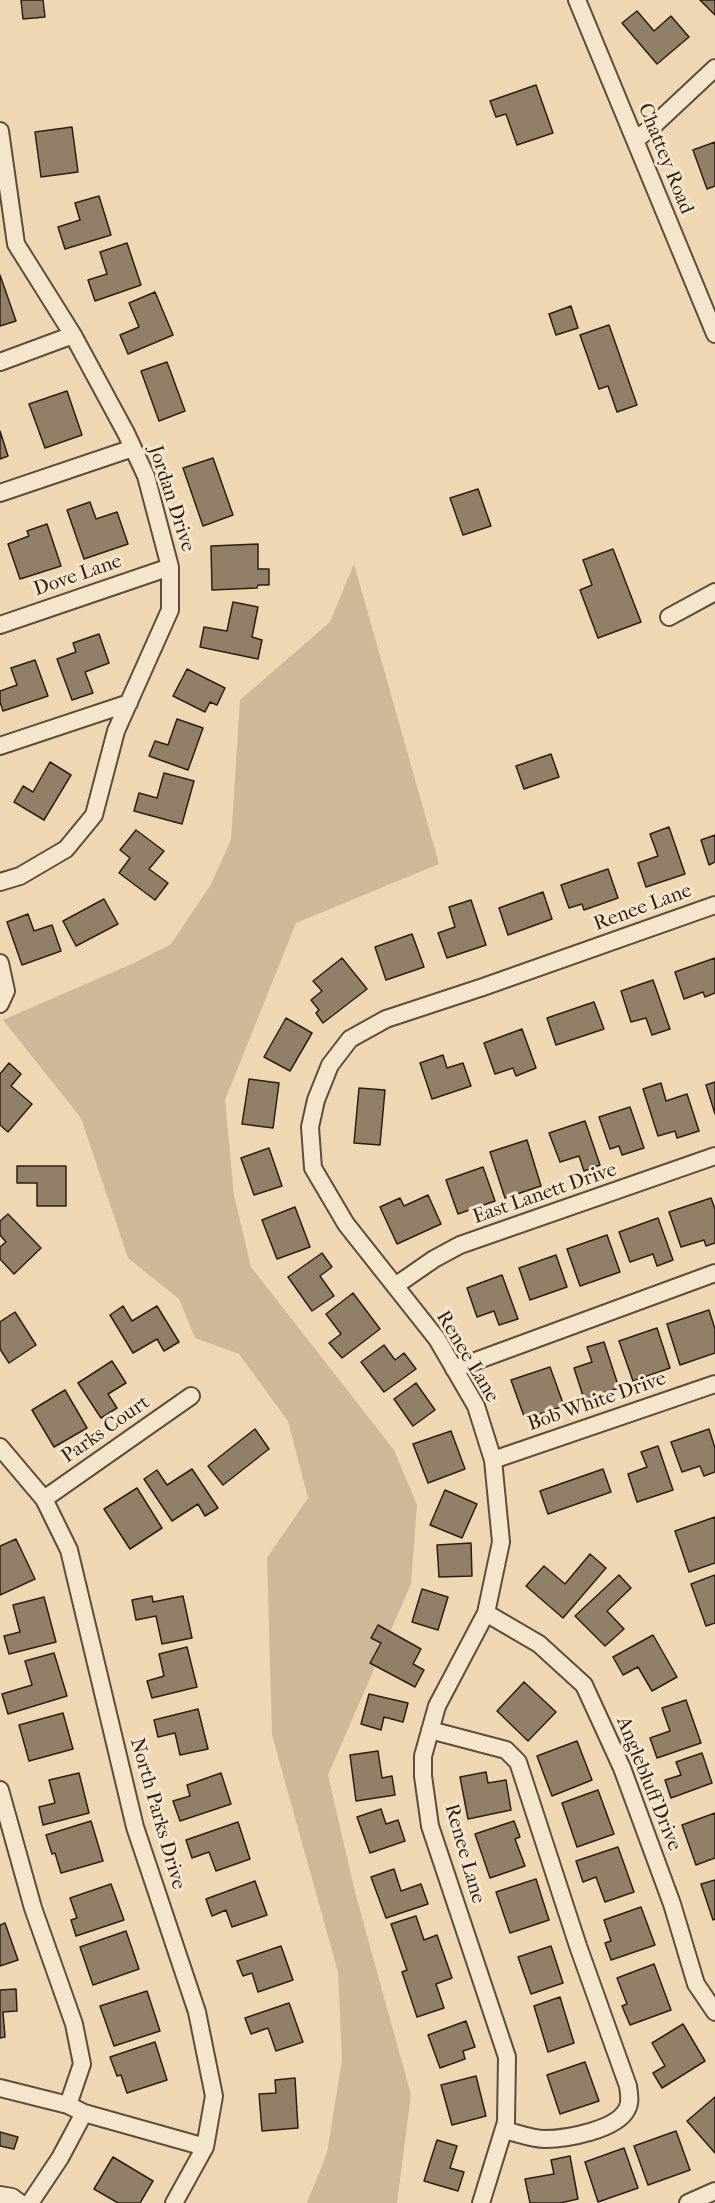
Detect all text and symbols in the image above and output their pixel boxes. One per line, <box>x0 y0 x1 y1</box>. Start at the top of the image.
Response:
street label: Chattey Road <box>632 100 698 218</box>
street label: Jordan Drive <box>143 443 199 555</box>
street label: Dove Lane <box>31 550 125 602</box>
street label: Renee Lane <box>591 879 695 937</box>
street label: East Lanett Drive <box>470 1158 620 1230</box>
street label: Renee Lane <box>430 1307 504 1407</box>
street label: Bob White Drive <box>525 1367 669 1437</box>
street label: Parks Court <box>57 1391 155 1469</box>
street label: Anglebluff Drive <box>610 1713 686 1855</box>
street label: North Parks Drive <box>124 1736 190 1892</box>
street label: Renee Lane <box>438 1801 490 1907</box>

